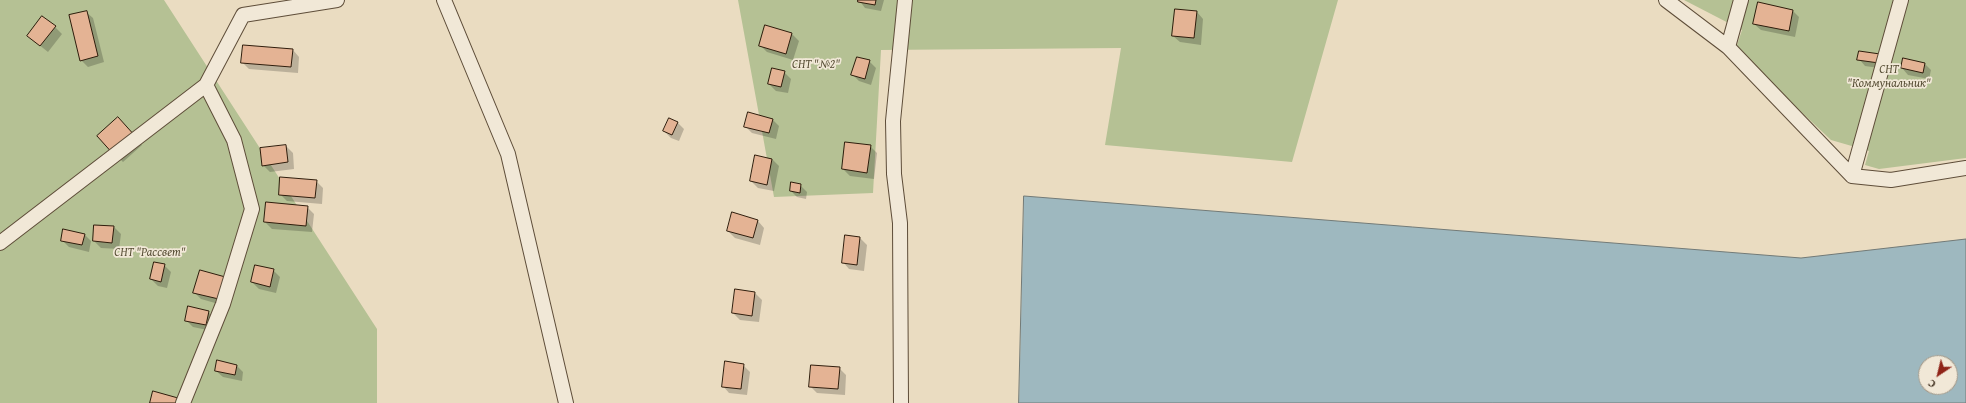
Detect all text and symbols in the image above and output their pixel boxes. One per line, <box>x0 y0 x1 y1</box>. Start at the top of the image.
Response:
park label: СНТ "№2" <box>792 58 840 72</box>
park label: СНТ "Коммунальник" <box>1847 63 1931 91</box>
park label: СНТ "Рассвет" <box>114 246 186 260</box>
north arrow <box>1918 355 1958 395</box>
text: С <box>1925 376 1939 392</box>

